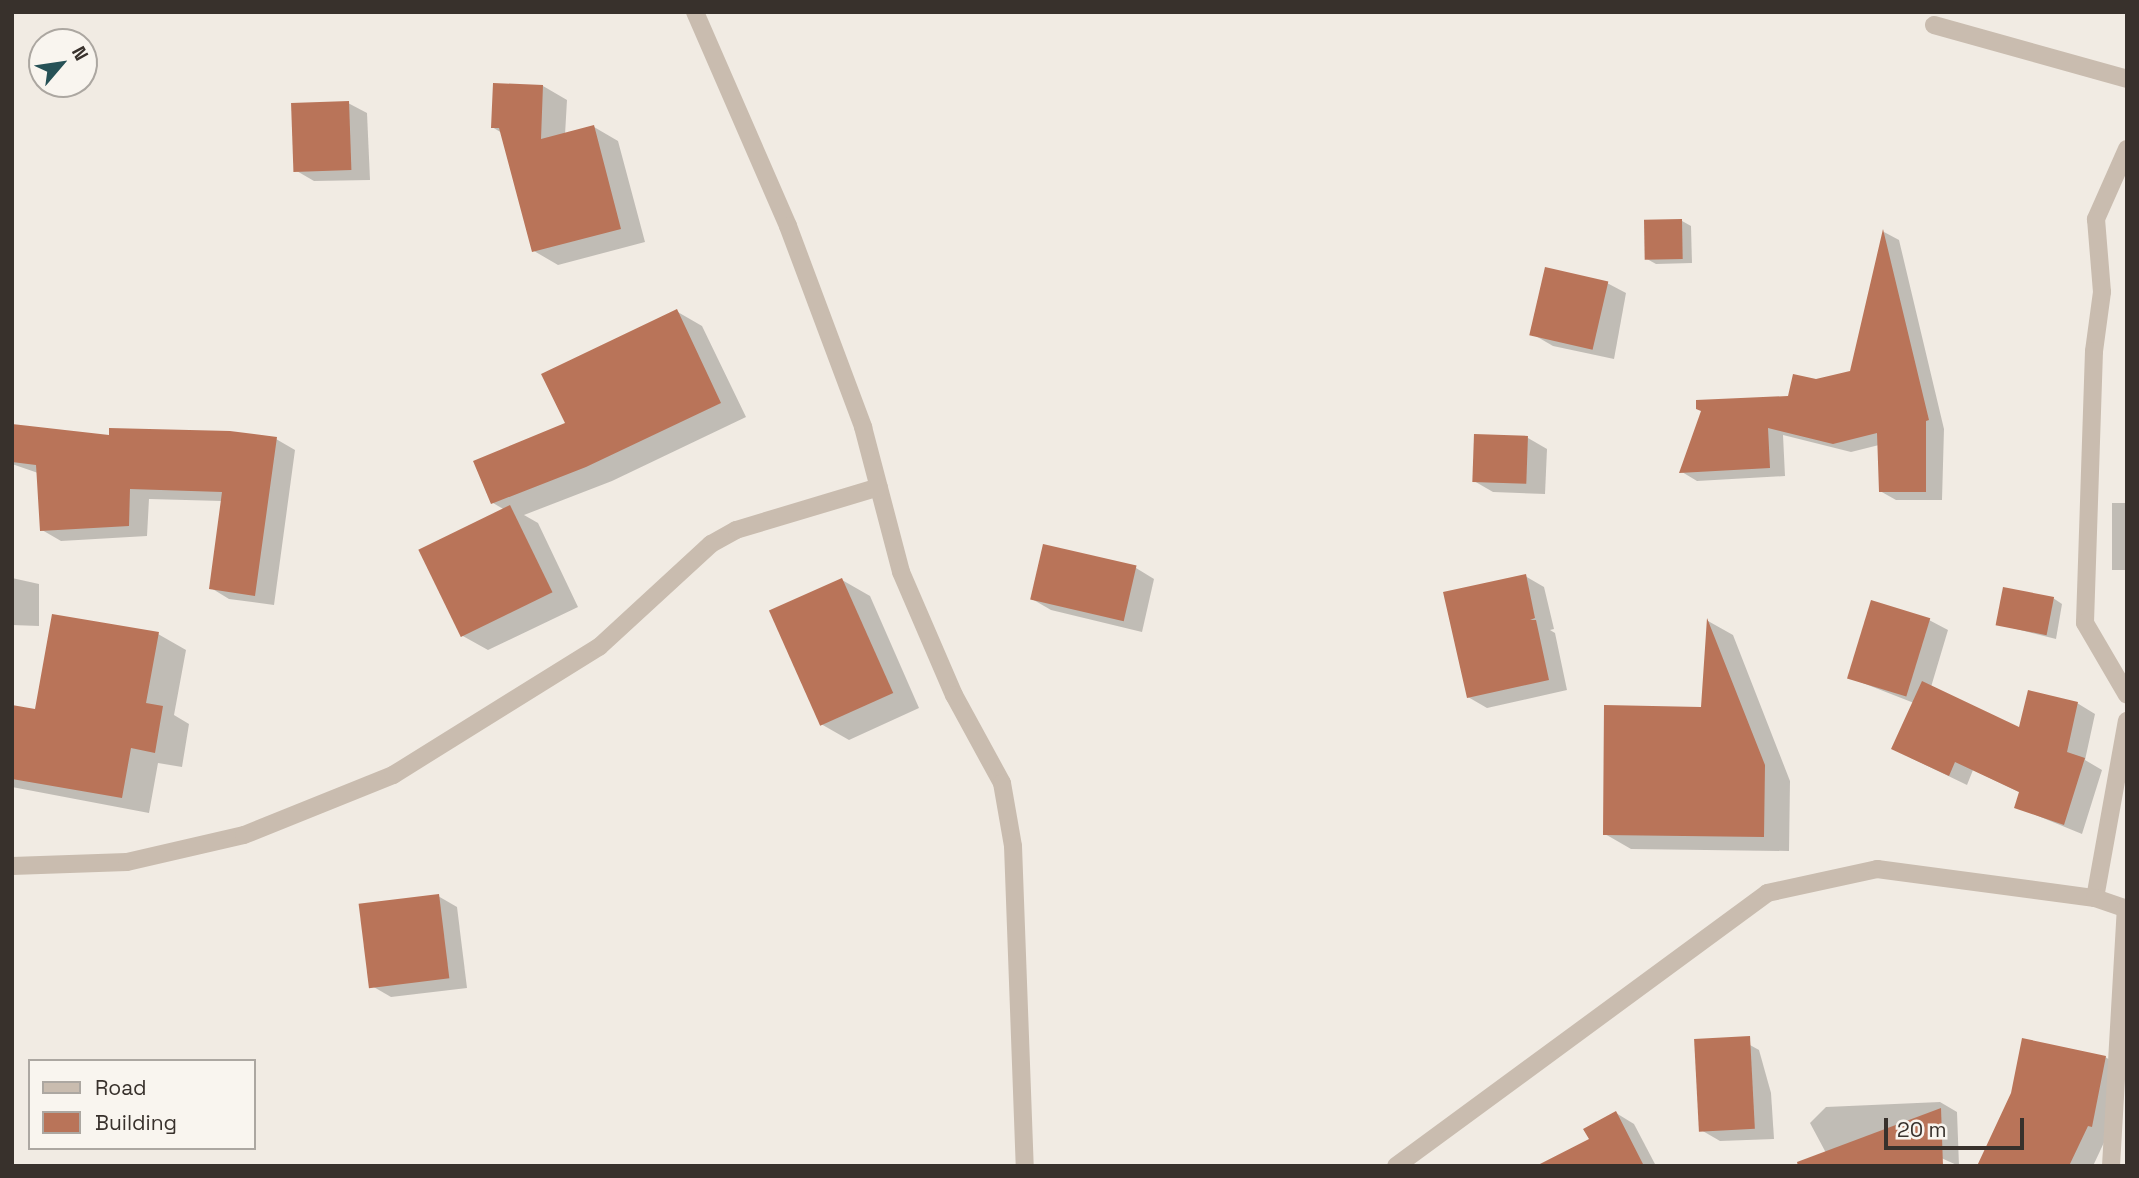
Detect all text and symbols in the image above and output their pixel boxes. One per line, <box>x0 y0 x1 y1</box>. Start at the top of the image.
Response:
north arrow <box>28 28 98 98</box>
text: N <box>66 42 94 65</box>
legend <box>28 1059 256 1150</box>
text: Road <box>95 1074 147 1101</box>
scale bar <box>1887 1104 2027 1148</box>
text: Building <box>95 1109 177 1136</box>
text: 20 m <box>1897 1116 1947 1143</box>

